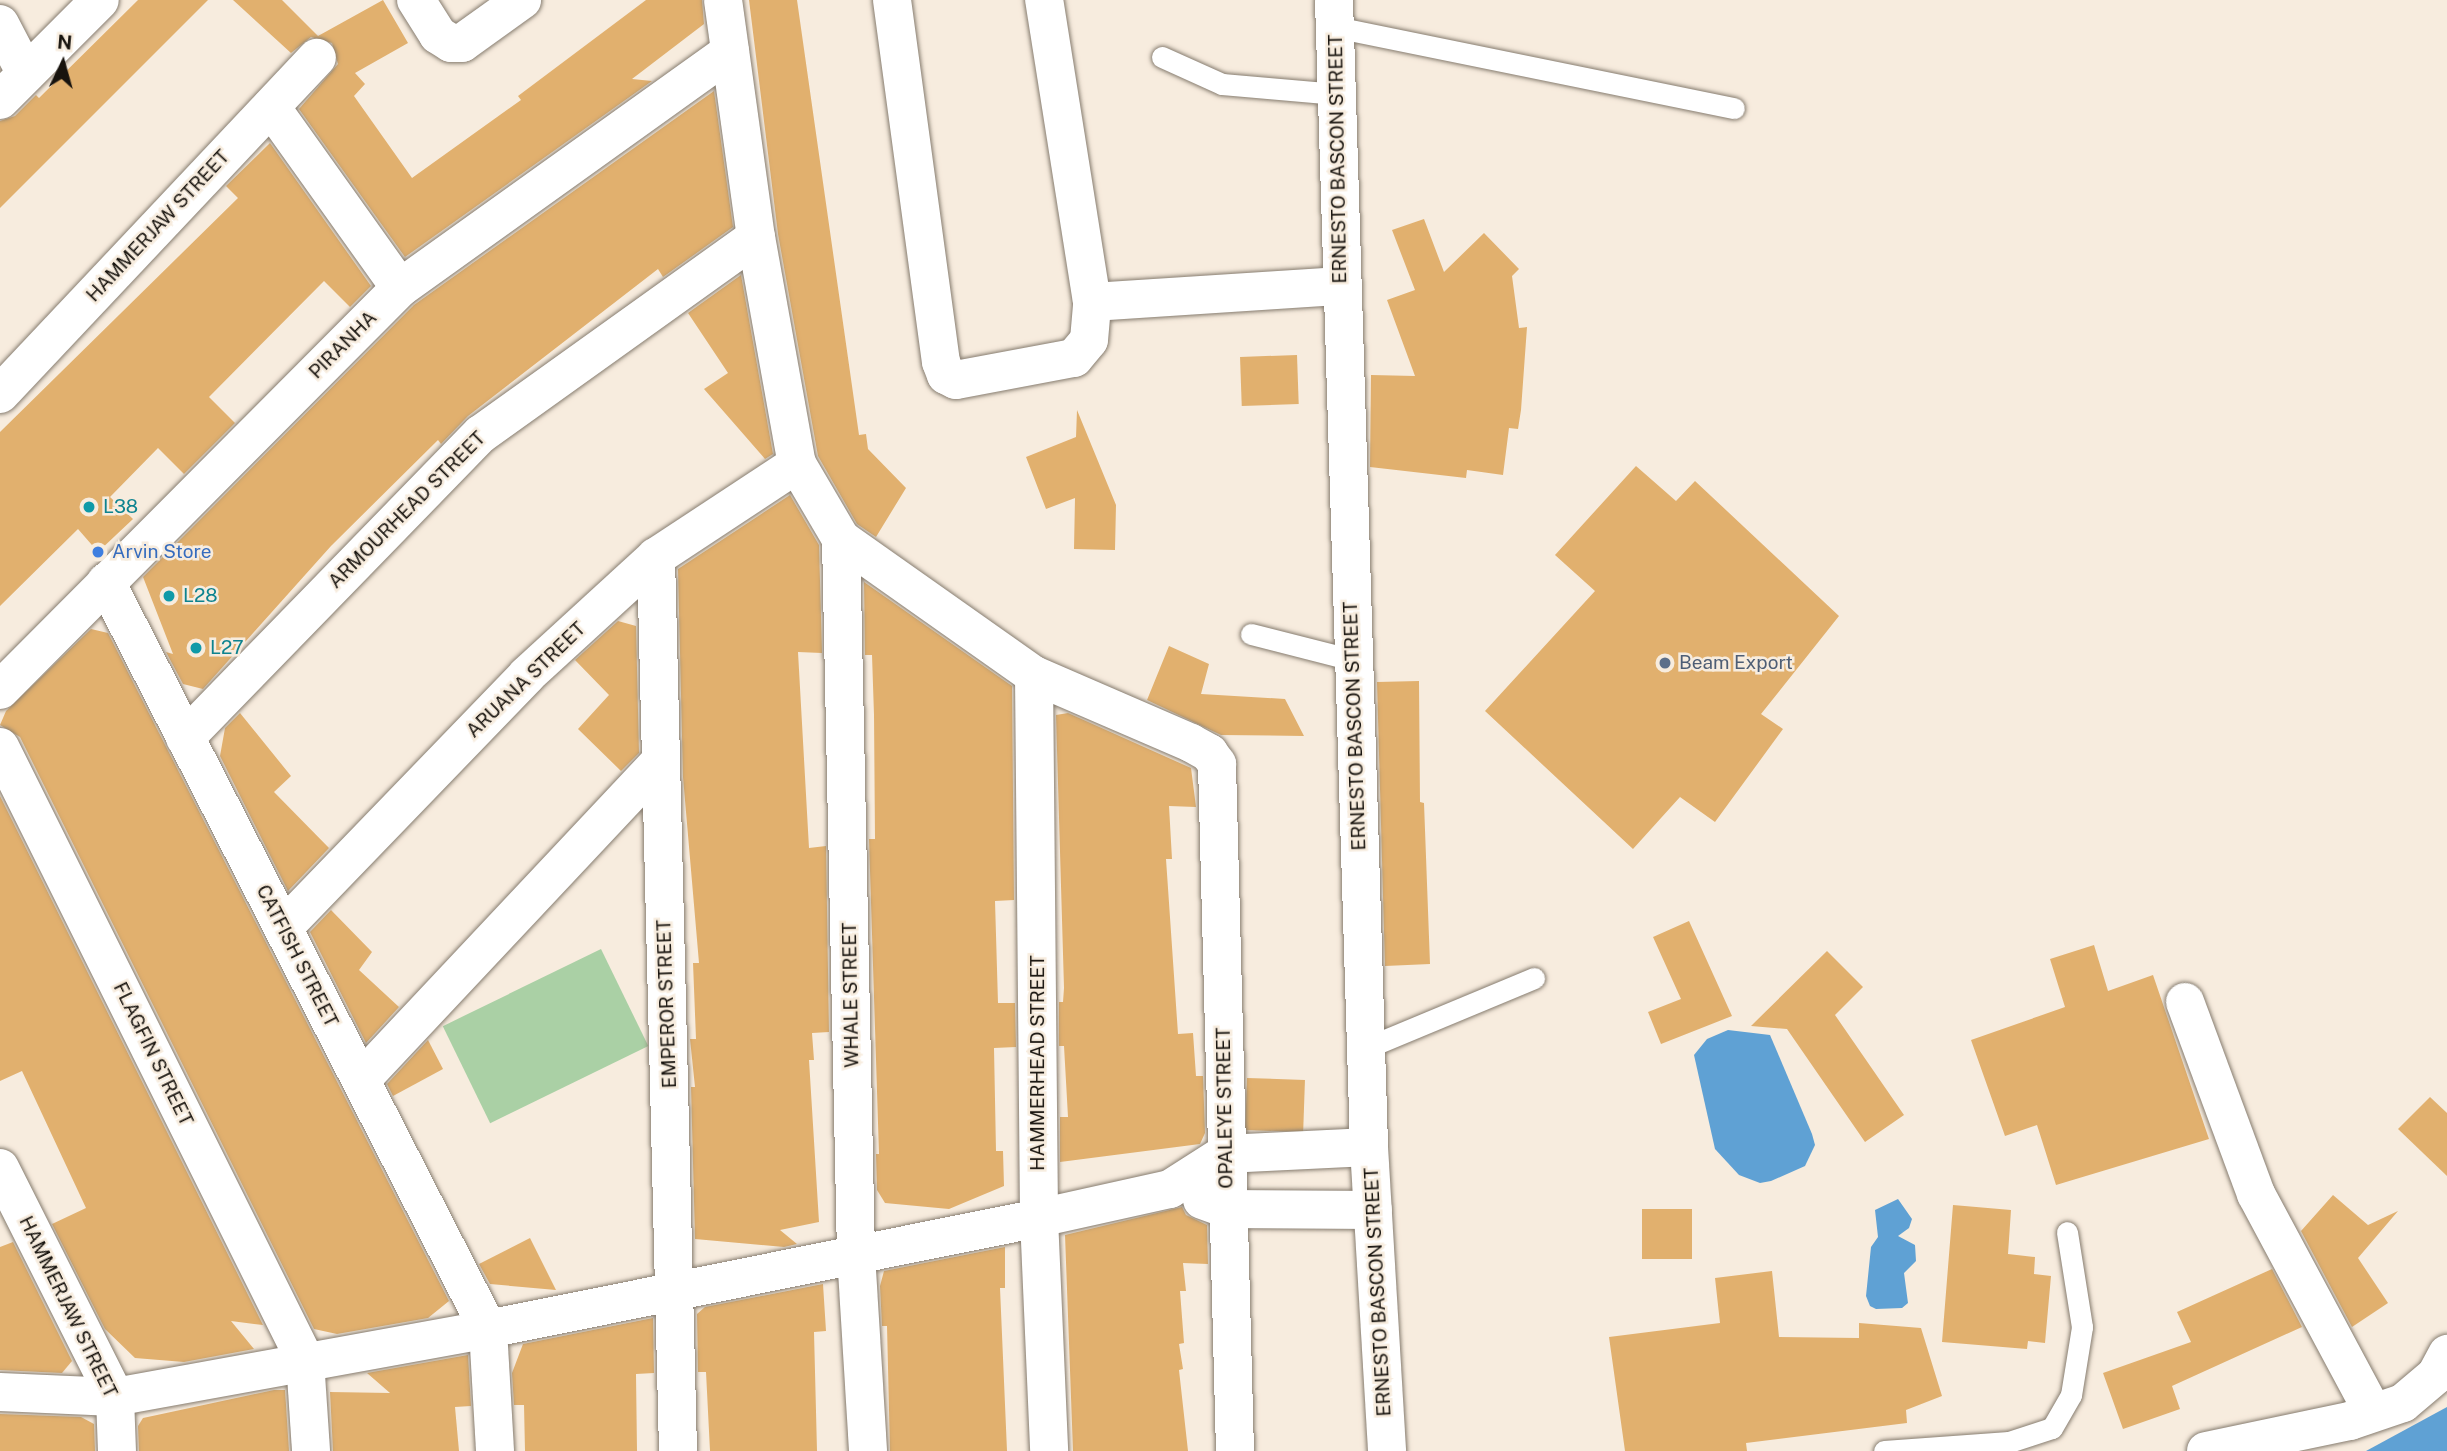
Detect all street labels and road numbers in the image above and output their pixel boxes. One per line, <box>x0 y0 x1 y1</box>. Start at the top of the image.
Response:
street label: ERNESTO BASCON STREET <box>1324 34 1352 284</box>
street label: HAMMERJAW STREET <box>82 145 234 307</box>
street label: PIRANHA <box>304 306 382 384</box>
street label: ARMOURHEAD STREET <box>324 427 490 593</box>
street label: ERNESTO BASCON STREET <box>1339 601 1371 851</box>
street label: ARUANA STREET <box>462 617 590 743</box>
street label: CATFISH STREET <box>251 881 343 1031</box>
street label: EMPEROR STREET <box>653 919 681 1089</box>
street label: WHALE STREET <box>838 922 864 1068</box>
street label: HAMMERHEAD STREET <box>1027 955 1049 1171</box>
street label: FLAGFIN STREET <box>108 979 198 1129</box>
street label: OPALEYE STREET <box>1212 1027 1238 1189</box>
street label: ERNESTO BASCON STREET <box>1360 1167 1396 1417</box>
street label: HAMMERJAW STREET <box>14 1213 122 1401</box>

